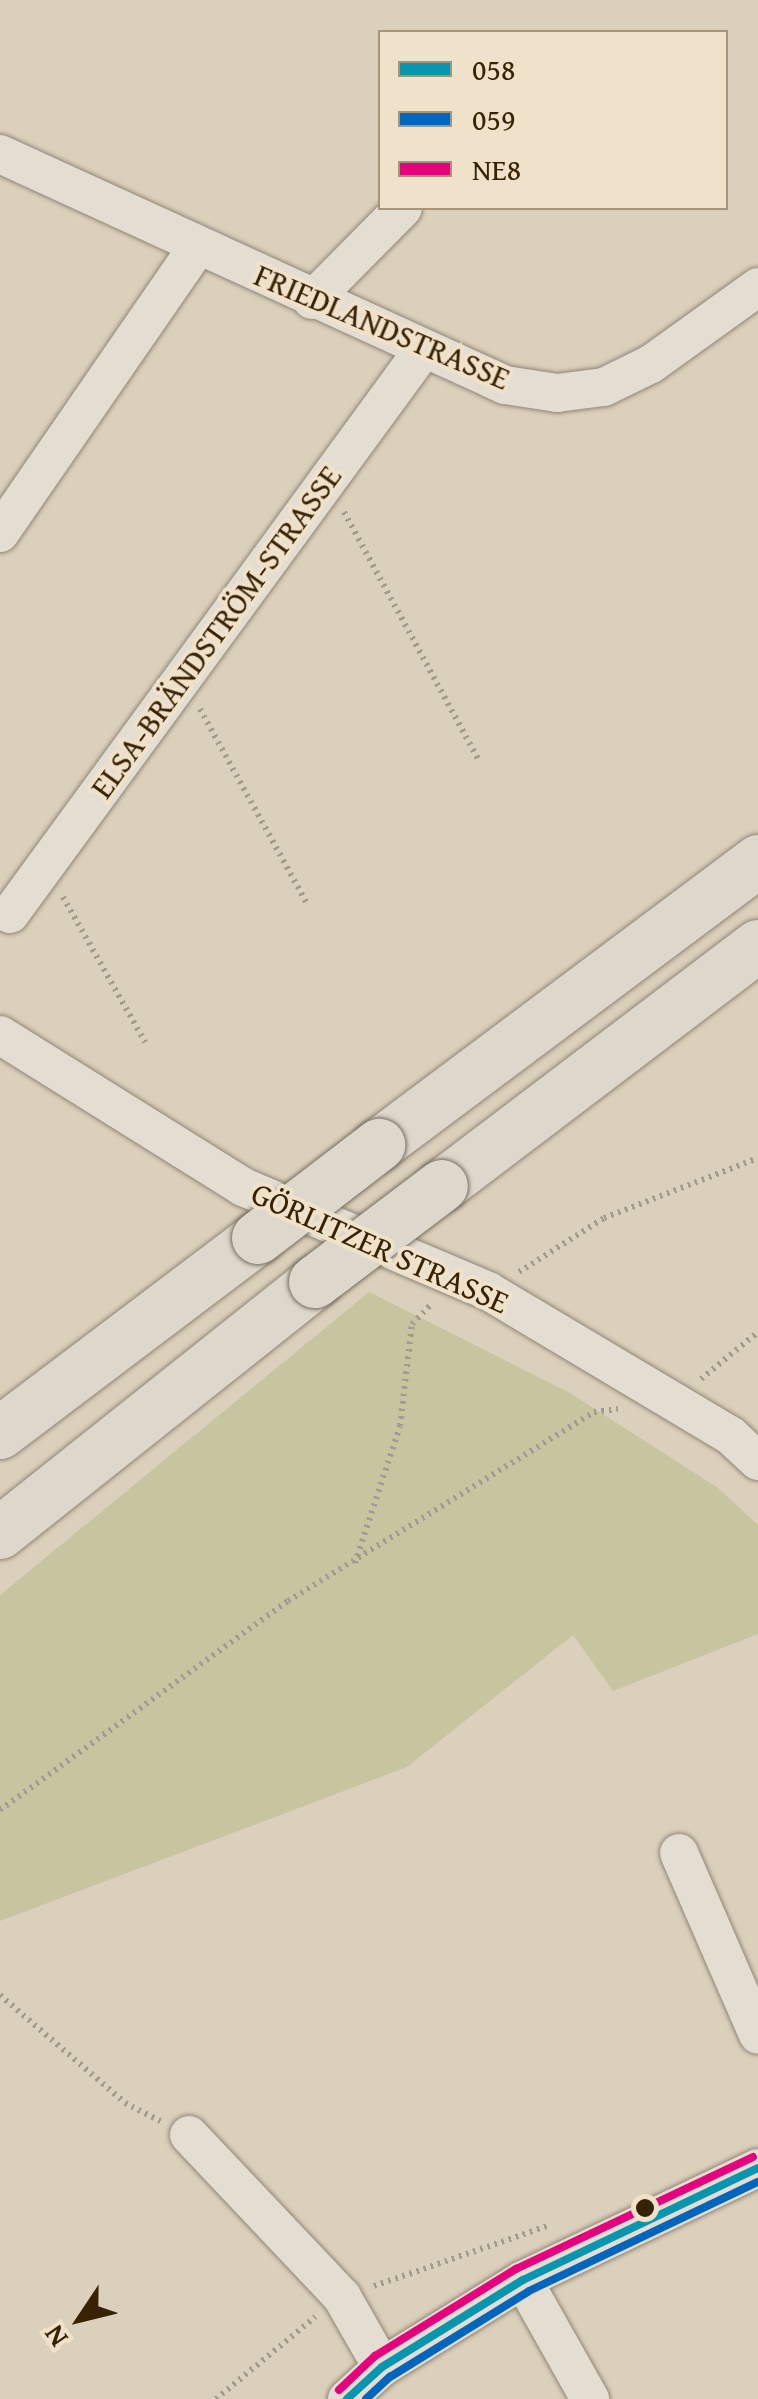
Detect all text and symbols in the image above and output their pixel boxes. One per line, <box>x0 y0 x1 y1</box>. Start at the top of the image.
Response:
legend <box>378 30 728 210</box>
text: 058 <box>472 47 515 91</box>
text: 059 <box>472 97 515 141</box>
text: NE8 <box>472 147 521 191</box>
street label: FRIEDLANDSTRASSE <box>249 256 515 398</box>
street label: ELSA-BRÄNDSTRÖM-STRASSE <box>82 458 350 806</box>
street label: GÖRLITZER STRASSE <box>245 1174 515 1322</box>
unlabelled marker <box>635 2198 655 2218</box>
north arrow <box>30 2269 130 2369</box>
text: N <box>33 2317 77 2356</box>

